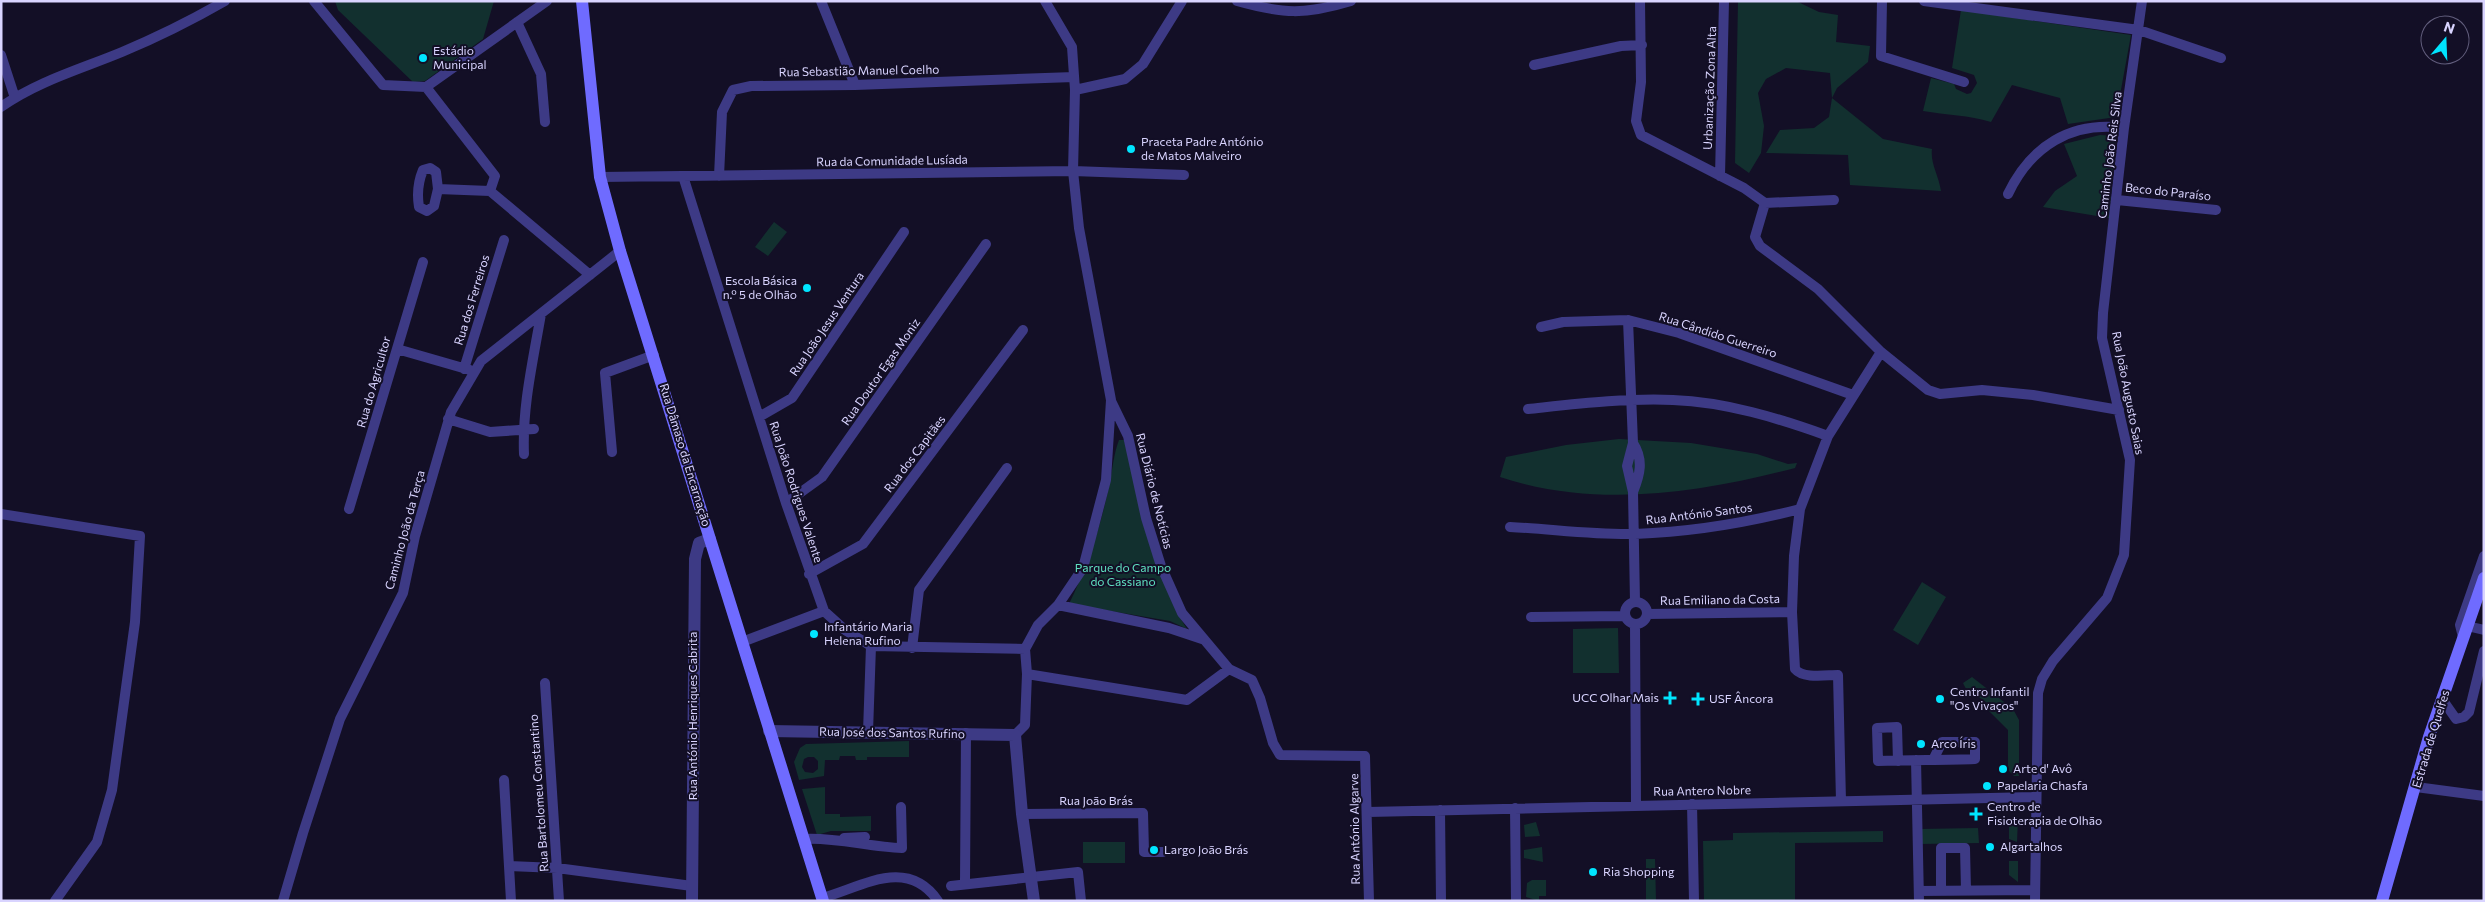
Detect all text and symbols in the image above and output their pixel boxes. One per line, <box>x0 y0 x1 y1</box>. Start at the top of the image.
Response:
north arrow <box>2420 15 2470 65</box>
text: N <box>2442 17 2457 37</box>
street label: Urbanização Zona Alta <box>1700 26 1718 150</box>
place label: Estádio Municipal <box>433 43 487 71</box>
marker: Estádio Municipal <box>417 52 429 64</box>
street label: Rua Sebastião Manuel Coelho <box>778 62 940 78</box>
street label: Caminho João Reis Silva <box>2094 91 2125 219</box>
place label: Praceta Padre António de Matos Malveiro <box>1141 134 1263 162</box>
marker: Praceta Padre António de Matos Malveiro <box>1125 143 1137 155</box>
street label: Rua da Comunidade Lusíada <box>816 152 968 168</box>
street label: Beco do Paraíso <box>2124 180 2212 202</box>
street label: Rua dos Ferreiros <box>451 253 491 347</box>
street label: Rua João Jesus Ventura <box>786 269 867 379</box>
place label: Escola Básica n.º 5 de Olhão <box>723 273 797 301</box>
marker: Escola Básica n.º 5 de Olhão <box>801 282 813 294</box>
street label: Rua Cândido Guerreiro <box>1657 308 1779 360</box>
street label: Rua Doutor Egas Moniz <box>838 315 922 428</box>
street label: Rua João Augusto Saias <box>2109 330 2148 456</box>
street label: Rua do Agricultor <box>353 334 393 429</box>
street label: Rua Dâmaso da Encarnação <box>657 381 714 528</box>
street label: Rua dos Capitães <box>881 412 948 495</box>
street label: Rua João Rodrigues Valente <box>767 419 826 564</box>
street label: Rua Diário de Notícias <box>1134 431 1176 550</box>
street label: Caminho João da Terça <box>381 469 428 591</box>
street label: Rua António Santos <box>1645 500 1753 526</box>
park label: Parque do Campo do Cassiano <box>1075 560 1171 588</box>
street label: Rua Emiliano da Costa <box>1660 591 1780 607</box>
place label: Infantário Maria Helena Rufino <box>824 619 912 647</box>
marker: Infantário Maria Helena Rufino <box>808 628 820 640</box>
street label: Rua António Henriques Cabrita <box>685 632 699 800</box>
place label: Centro Infantil "Os Vivaços" <box>1950 684 2029 712</box>
street label: Estrada de Quelfes <box>2409 688 2452 789</box>
place label: UCC Olhar Mais <box>1572 690 1659 704</box>
marker: UCC Olhar Mais <box>1663 691 1677 705</box>
place label: USF Âncora <box>1709 691 1773 705</box>
marker: USF Âncora <box>1691 692 1705 706</box>
marker: Centro Infantil "Os Vivaços" <box>1934 693 1946 705</box>
street label: Rua Bartolomeu Constantino <box>526 714 550 872</box>
street label: Rua José dos Santos Rufino <box>819 724 965 741</box>
place label: Arco Íris <box>1931 736 1976 750</box>
marker: Arco Íris <box>1915 738 1927 750</box>
place label: Arte d' Avô <box>2013 761 2072 775</box>
marker: Arte d' Avô <box>1997 763 2009 775</box>
street label: Rua António Algarve <box>1346 773 1362 885</box>
place label: Papelaria Chasfa <box>1997 778 2088 792</box>
marker: Papelaria Chasfa <box>1981 780 1993 792</box>
street label: Rua Antero Nobre <box>1653 782 1751 798</box>
street label: Rua João Brás <box>1059 793 1133 808</box>
place label: Centro de Fisioterapia de Olhão <box>1987 799 2102 827</box>
marker: Centro de Fisioterapia de Olhão <box>1969 807 1983 821</box>
place label: Algartalhos <box>2000 839 2062 853</box>
marker: Algartalhos <box>1984 841 1996 853</box>
place label: Largo João Brás <box>1164 842 1248 857</box>
marker: Largo João Brás <box>1148 844 1160 856</box>
place label: Ria Shopping <box>1603 864 1675 878</box>
marker: Ria Shopping <box>1587 866 1599 878</box>

